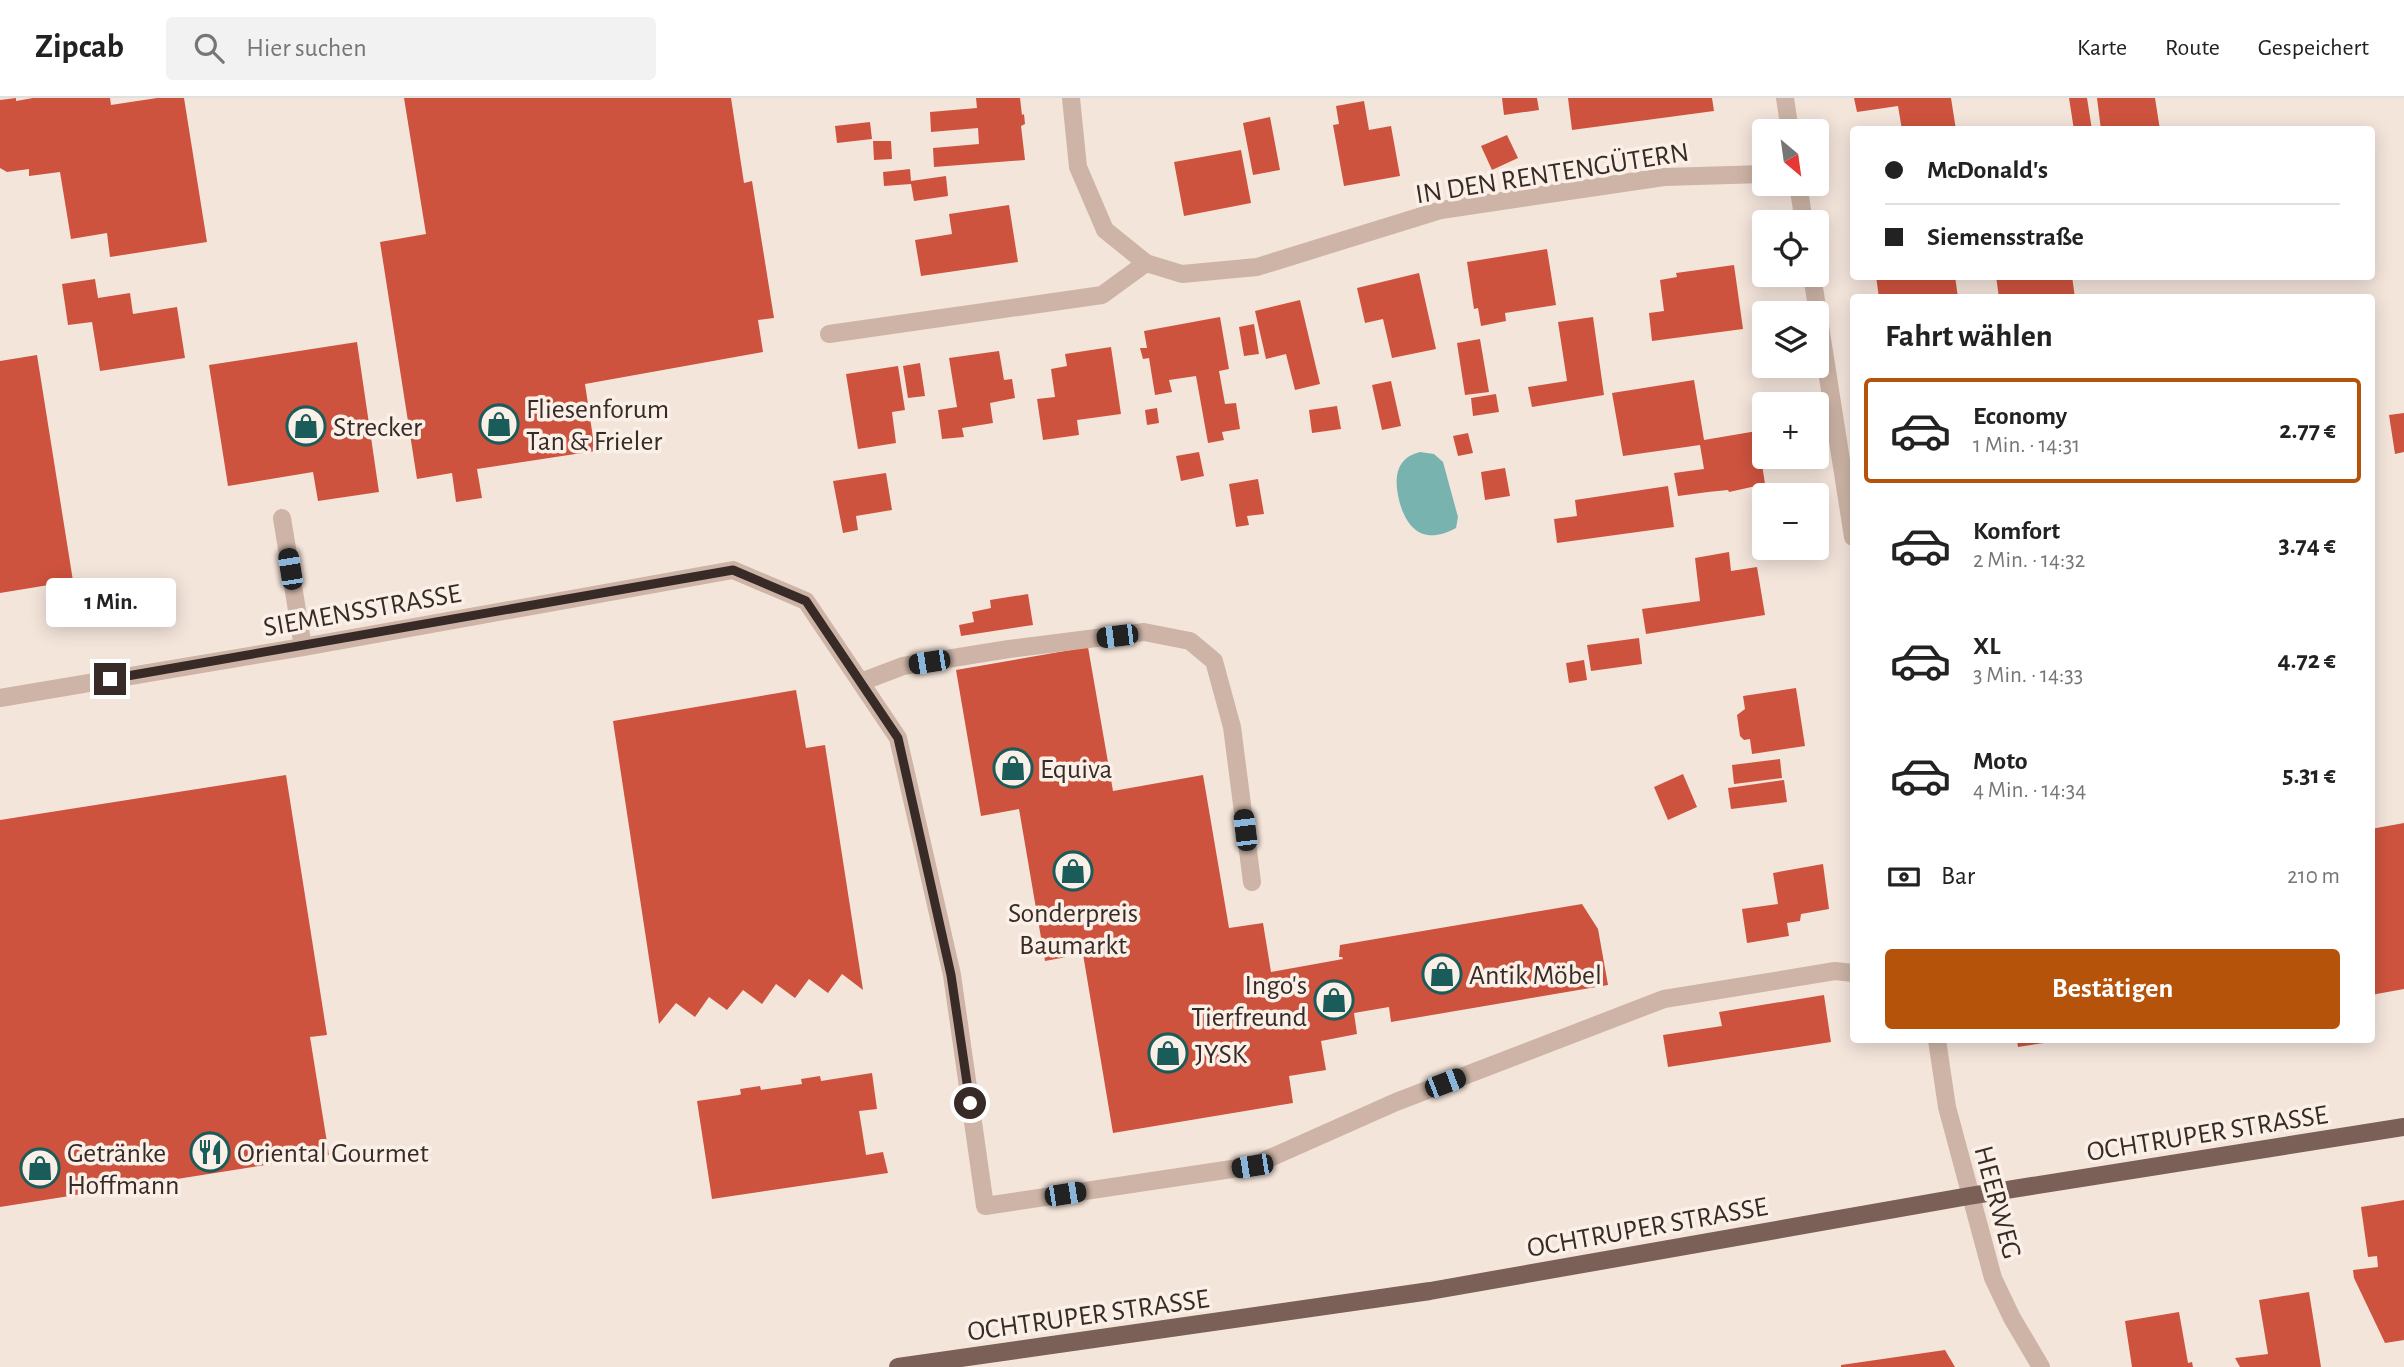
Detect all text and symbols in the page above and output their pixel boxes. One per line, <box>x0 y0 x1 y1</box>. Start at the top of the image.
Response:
search box <box>166 17 656 80</box>
icon: search <box>190 29 228 67</box>
text: Zipcab <box>35 31 124 64</box>
text: Hier suchen <box>246 35 367 61</box>
text: Karte <box>2077 36 2127 60</box>
text: Route <box>2165 36 2220 60</box>
text: Gespeichert <box>2258 36 2369 60</box>
north arrow <box>1752 119 1829 196</box>
map controls <box>1752 119 1829 560</box>
street label: IN DEN RENTENGÜTERN <box>1413 137 1691 209</box>
text: McDonald's <box>1927 157 2048 183</box>
button: locate <box>1752 210 1829 287</box>
text: Siemensstraße <box>1927 224 2084 250</box>
button: layers <box>1752 301 1829 378</box>
text: Fahrt wählen <box>1885 320 2053 352</box>
button: + <box>1752 392 1829 469</box>
place label: Fliesenforum Tan & Frieler <box>526 396 669 456</box>
icon: car <box>1889 399 1952 462</box>
shop icon: Fliesenforum Tan & Frieler <box>478 403 520 445</box>
text: Economy <box>1973 403 2067 429</box>
shop icon: Strecker <box>285 405 327 447</box>
place label: Strecker <box>333 414 422 442</box>
text: 2.77 € <box>2279 417 2336 443</box>
text: 1 Min. · 14:31 <box>1973 434 2080 457</box>
button: − <box>1752 483 1829 560</box>
icon: car <box>1889 514 1952 577</box>
text: Komfort <box>1973 518 2060 544</box>
text: 3.74 € <box>2278 532 2336 558</box>
car <box>277 547 304 591</box>
text: 2 Min. · 14:32 <box>1973 549 2085 572</box>
callout: 1 Min. <box>45 578 175 626</box>
street label: SIEMENSSTRASSE <box>261 580 463 642</box>
text: 1 Min. <box>84 591 138 614</box>
car <box>1095 623 1140 649</box>
icon: car <box>1889 629 1952 692</box>
text: XL <box>1973 633 2000 659</box>
text: 4.72 € <box>2277 647 2336 673</box>
car <box>907 648 952 676</box>
route end <box>94 663 126 695</box>
text: 3 Min. · 14:33 <box>1973 664 2083 687</box>
icon: car <box>1889 744 1952 807</box>
shop icon: Equiva <box>992 747 1034 789</box>
text: Moto <box>1973 748 2028 774</box>
place label: Equiva <box>1040 756 1112 784</box>
text: 5.31 € <box>2282 762 2336 788</box>
text: 4 Min. · 14:34 <box>1973 779 2086 802</box>
car <box>1233 808 1258 852</box>
shop icon: Sonderpreis Baumarkt <box>1052 850 1094 892</box>
icon: cash <box>1885 858 1923 896</box>
text: Bar <box>1941 863 1975 889</box>
text: 210 m <box>2287 865 2340 888</box>
place label: Sonderpreis Baumarkt <box>1008 900 1138 960</box>
button: Bestätigen <box>1885 949 2340 1029</box>
shop icon: Antik Möbel <box>1421 953 1463 995</box>
place label: Antik Möbel <box>1469 962 1602 990</box>
place label: Ingo's Tierfreund <box>1191 972 1307 1032</box>
shop icon: Ingo's Tierfreund <box>1313 979 1355 1021</box>
shop icon: JYSK <box>1147 1032 1189 1074</box>
place label: JYSK <box>1195 1041 1248 1069</box>
car <box>1422 1066 1469 1100</box>
route start <box>954 1087 986 1119</box>
street label: OCHTRUPER STRASSE <box>2085 1101 2330 1167</box>
restaurant icon: Oriental Gourmet <box>189 1131 231 1173</box>
place label: Getränke Hoffmann <box>67 1140 179 1200</box>
place label: Oriental Gourmet <box>237 1140 429 1168</box>
street label: HEERWEG <box>1969 1143 2026 1262</box>
shop icon: Getränke Hoffmann <box>19 1147 61 1189</box>
car <box>1230 1152 1275 1180</box>
car <box>1043 1180 1088 1208</box>
street label: OCHTRUPER STRASSE <box>1525 1193 1770 1263</box>
street label: OCHTRUPER STRASSE <box>966 1285 1211 1347</box>

